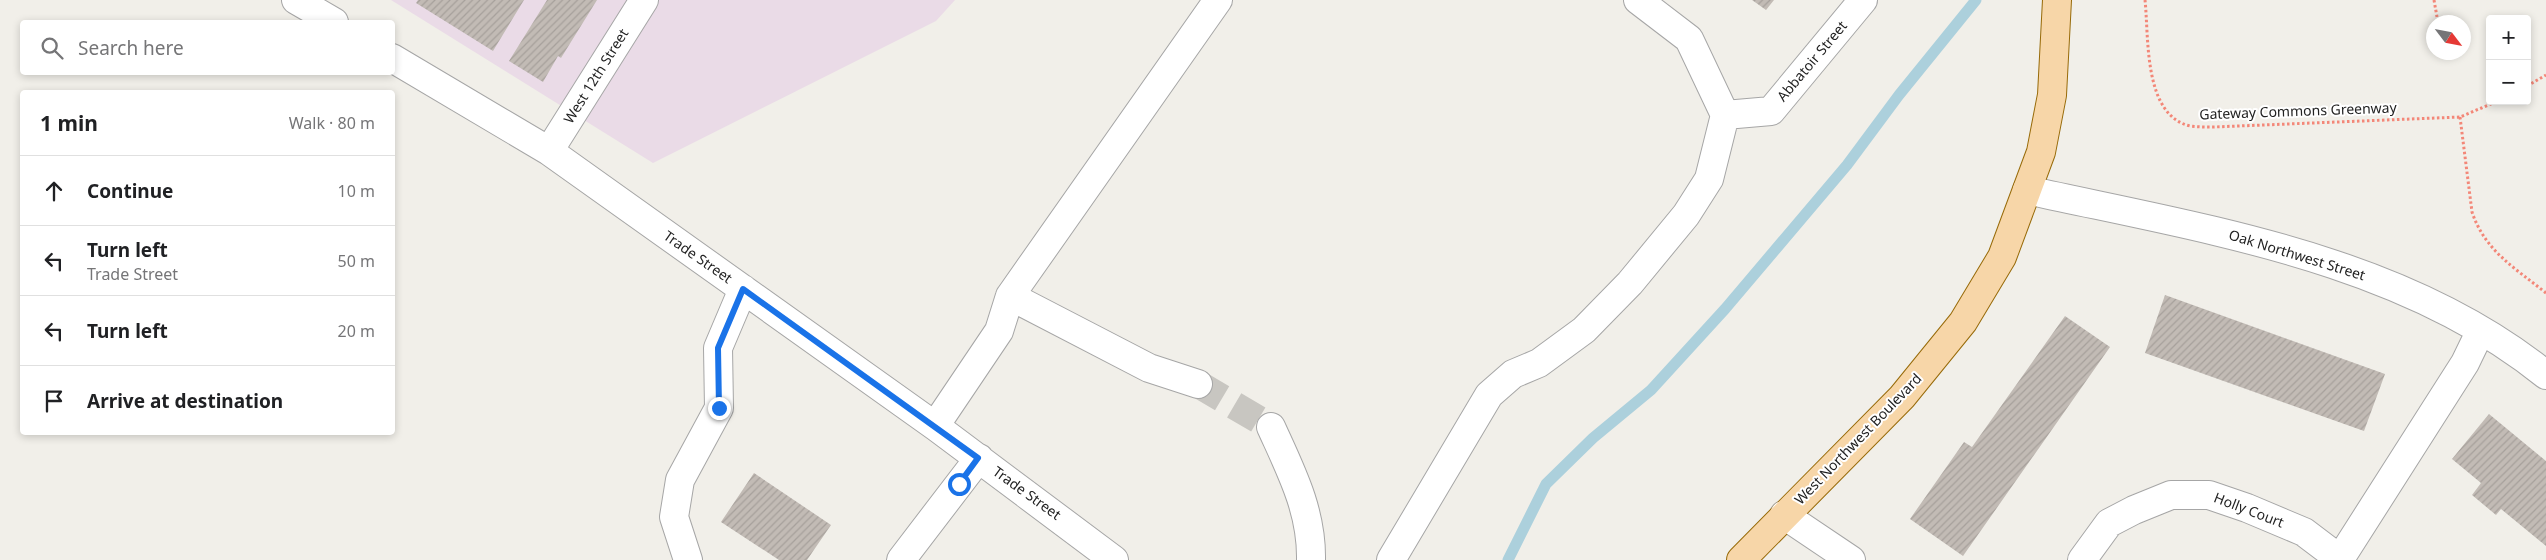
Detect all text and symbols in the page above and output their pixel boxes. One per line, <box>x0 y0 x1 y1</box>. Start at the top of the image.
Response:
north arrow <box>2426 15 2471 60</box>
map controls <box>2486 15 2531 105</box>
button: + <box>2486 15 2531 60</box>
street label: Abbatoir Street <box>1772 16 1851 105</box>
search box <box>20 20 395 75</box>
street label: West 12th Street <box>559 25 632 127</box>
icon: search <box>38 34 66 62</box>
text: Search here <box>78 35 184 61</box>
button: − <box>2486 60 2531 105</box>
street label: Gateway Commons Greenway <box>2199 98 2398 123</box>
text: 1 min <box>40 109 98 137</box>
text: Walk · 80 m <box>289 112 375 134</box>
icon: ahead <box>40 177 68 205</box>
text: Continue <box>87 178 173 204</box>
text: 10 m <box>338 180 375 202</box>
street label: Oak Northwest Street <box>2227 225 2368 284</box>
street label: Trade Street <box>660 226 736 287</box>
text: Turn left <box>87 237 168 263</box>
icon: left <box>40 247 68 275</box>
text: 50 m <box>338 250 375 272</box>
text: Trade Street <box>87 263 178 285</box>
icon: left <box>40 317 68 345</box>
text: Turn left <box>87 318 168 344</box>
text: 20 m <box>338 320 375 342</box>
street label: West Northwest Boulevard <box>1790 369 1925 508</box>
icon: arrive <box>40 387 68 415</box>
text: Arrive at destination <box>87 388 283 414</box>
route end <box>708 397 731 420</box>
street label: Trade Street <box>989 461 1065 524</box>
route start <box>948 473 971 496</box>
street label: Holly Court <box>2211 487 2287 532</box>

